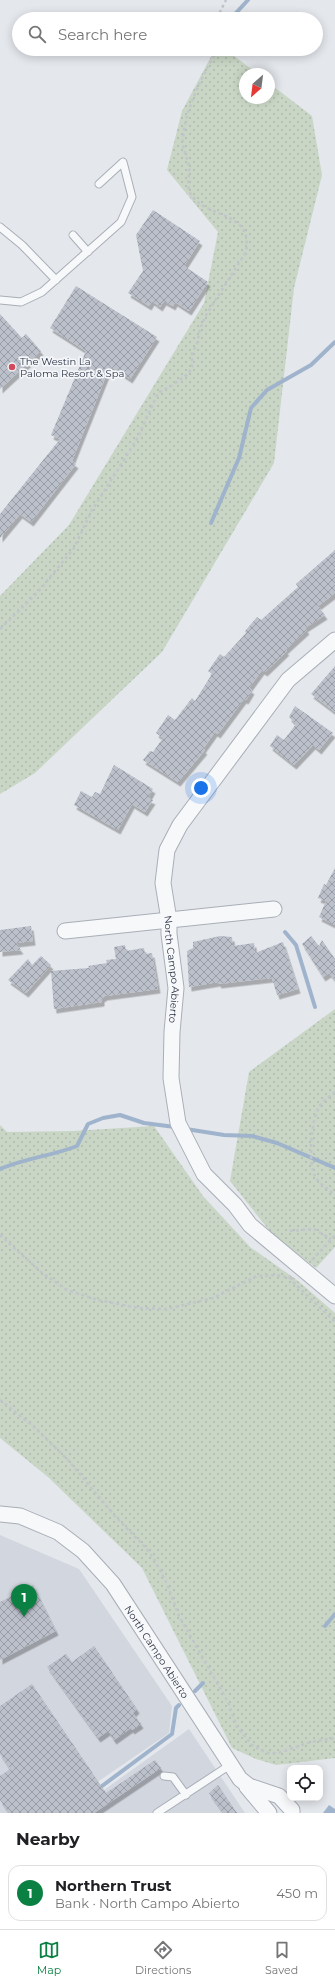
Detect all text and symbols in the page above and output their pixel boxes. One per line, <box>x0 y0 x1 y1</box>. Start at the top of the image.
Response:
search box <box>12 12 323 56</box>
icon: search <box>26 23 48 45</box>
text: Search here <box>58 25 147 44</box>
north arrow <box>239 68 275 104</box>
place label: The Westin La Paloma Resort & Spa <box>20 355 124 380</box>
marker: The Westin La Paloma Resort & Spa <box>7 362 17 372</box>
your location <box>191 778 211 798</box>
street label: North Campo Abierto <box>162 914 183 1024</box>
pin: 1 <box>11 1584 37 1617</box>
street label: North Campo Abierto <box>122 1603 192 1701</box>
map controls <box>287 1765 323 1801</box>
button: locate <box>287 1765 323 1801</box>
text: Nearby <box>16 1829 80 1849</box>
text: Northern Trust <box>55 1876 171 1895</box>
text: 1 <box>27 1885 33 1901</box>
text: 450 m <box>276 1885 318 1901</box>
text: Bank · North Campo Abierto <box>55 1895 240 1911</box>
tab: Map <box>37 1939 61 1977</box>
tab: Directions <box>135 1939 191 1977</box>
tab: Saved <box>265 1939 298 1977</box>

